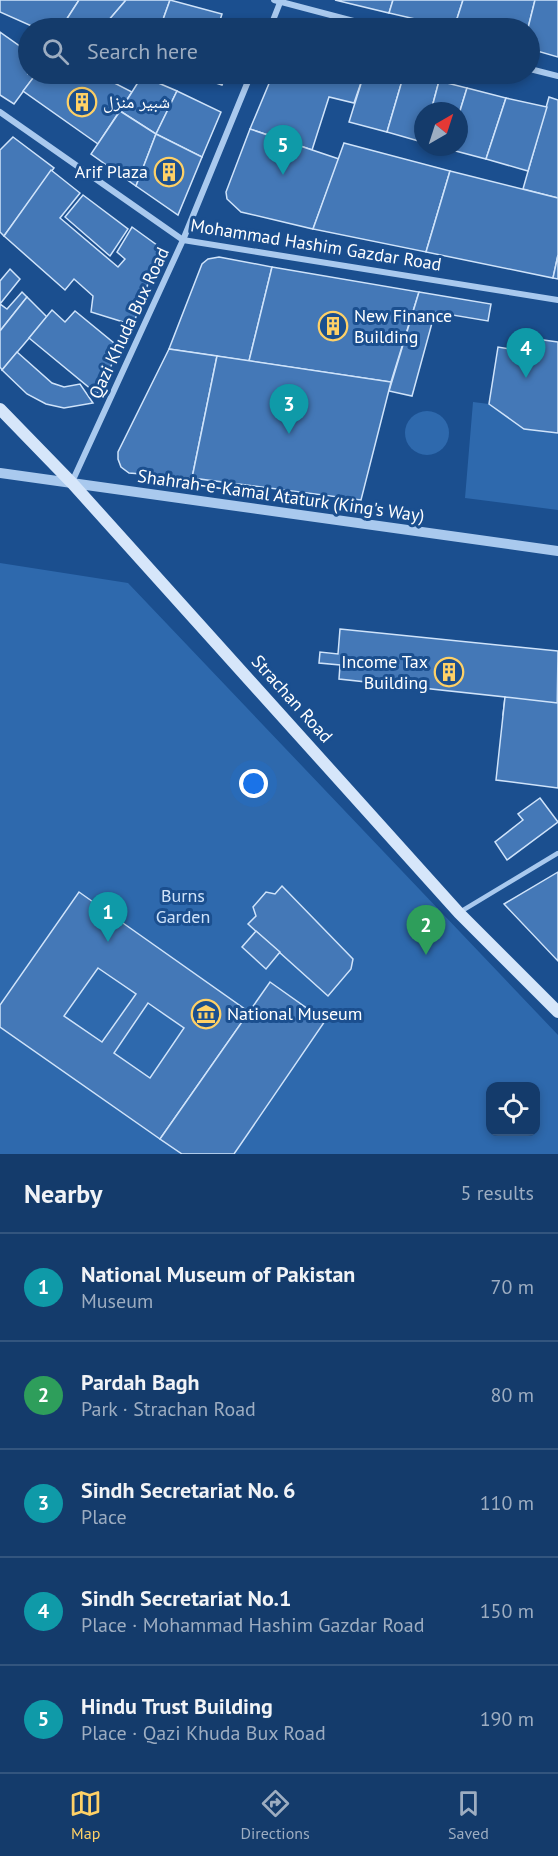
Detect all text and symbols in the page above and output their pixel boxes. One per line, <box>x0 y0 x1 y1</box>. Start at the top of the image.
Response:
search box <box>18 18 540 84</box>
icon: search <box>39 35 72 68</box>
text: Search here <box>87 37 198 65</box>
building icon: شبیر منزل <box>66 86 98 118</box>
place label: شبیر منزل <box>103 90 170 113</box>
north arrow <box>414 102 468 156</box>
pin: 5 <box>264 126 302 175</box>
building icon: Arif Plaza <box>153 156 185 188</box>
place label: Arif Plaza <box>75 160 148 183</box>
street label: Mohammad Hashim Gazdar Road <box>189 213 443 276</box>
street label: Qazi Khuda Bux Road <box>83 243 174 402</box>
place label: New Finance Building <box>354 304 452 348</box>
building icon: New Finance Building <box>317 310 349 342</box>
pin: 4 <box>506 328 546 378</box>
pin: 3 <box>270 384 308 434</box>
street label: Shahrah-e-Kamal Ataturk (King's Way) <box>136 464 426 527</box>
street label: Strachan Road <box>247 650 338 747</box>
place label: Income Tax Building <box>341 650 428 694</box>
building icon: Income Tax Building <box>433 656 465 688</box>
your location <box>239 769 268 798</box>
park label: Burns Garden <box>156 884 210 928</box>
pin: 1 <box>88 892 128 942</box>
pin: 2 <box>406 906 446 955</box>
museum icon: National Museum <box>190 998 222 1030</box>
place label: National Museum <box>227 1002 362 1025</box>
map controls <box>486 1082 540 1136</box>
button: locate <box>486 1082 540 1136</box>
text: Nearby <box>24 1177 102 1210</box>
text: 5 results <box>461 1180 534 1206</box>
text: National Museum of Pakistan <box>81 1260 355 1288</box>
text: 1 <box>38 1274 49 1300</box>
text: 70 m <box>491 1274 534 1300</box>
text: Museum <box>81 1288 153 1314</box>
text: Pardah Bagh <box>81 1368 200 1396</box>
text: 2 <box>38 1382 49 1408</box>
text: 80 m <box>491 1382 534 1408</box>
text: Park · Strachan Road <box>81 1396 256 1422</box>
text: Sindh Secretariat No. 6 <box>81 1476 296 1504</box>
text: 3 <box>38 1490 49 1516</box>
text: 110 m <box>480 1490 534 1516</box>
text: Place <box>81 1504 127 1530</box>
text: Sindh Secretariat No.1 <box>81 1584 291 1612</box>
text: 4 <box>38 1598 49 1624</box>
text: 150 m <box>480 1598 534 1624</box>
text: Place · Mohammad Hashim Gazdar Road <box>81 1612 425 1638</box>
text: Hindu Trust Building <box>81 1692 273 1720</box>
text: 5 <box>38 1706 49 1732</box>
text: 190 m <box>480 1706 534 1732</box>
text: Place · Qazi Khuda Bux Road <box>81 1720 326 1746</box>
tab: Map <box>69 1787 102 1843</box>
tab: Directions <box>241 1787 310 1843</box>
tab: Saved <box>448 1787 489 1843</box>

